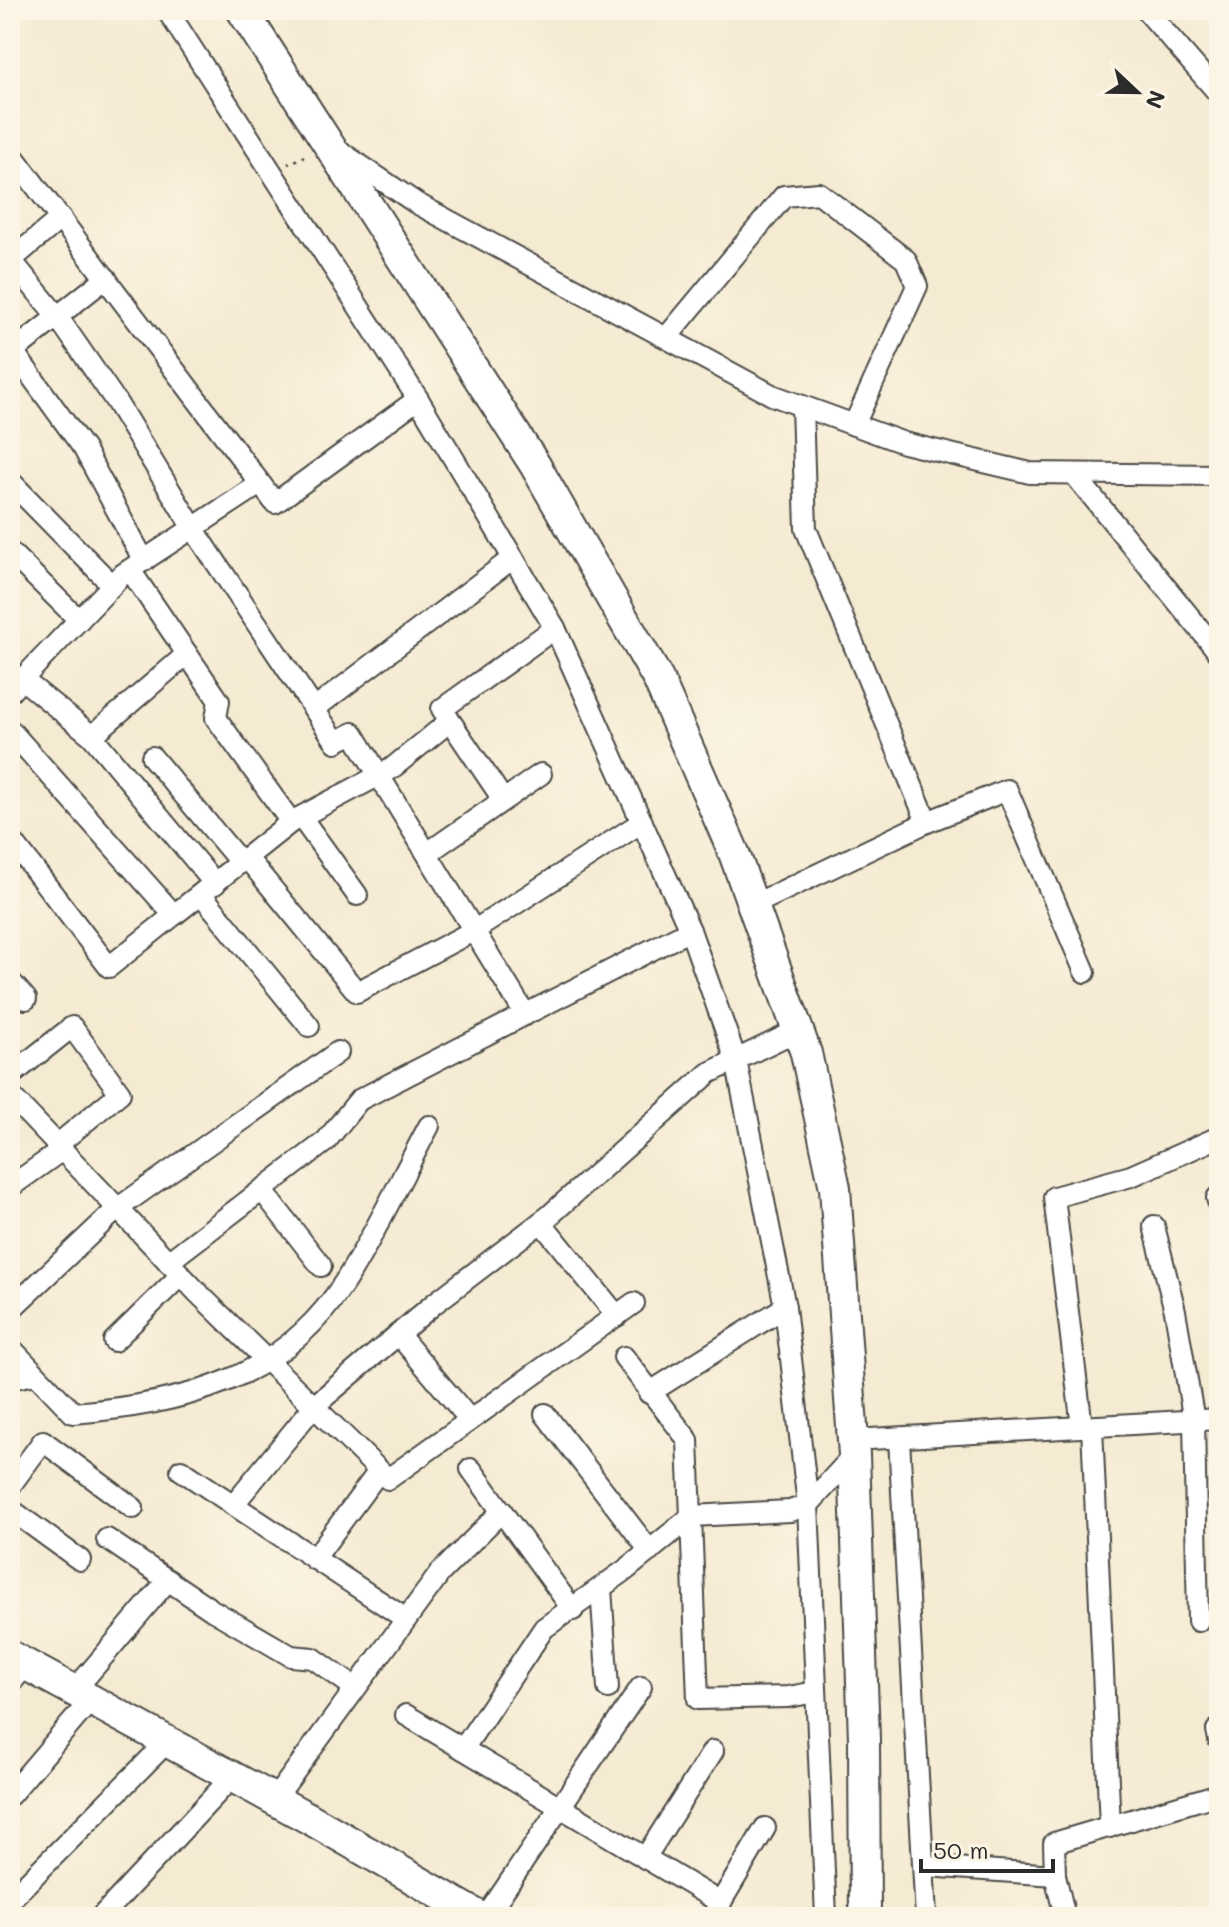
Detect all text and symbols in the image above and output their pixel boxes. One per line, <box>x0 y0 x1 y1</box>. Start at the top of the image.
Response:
north arrow <box>1097 52 1177 132</box>
text: N <box>1139 87 1173 113</box>
scale bar <box>921 1823 1053 1873</box>
text: 50 m <box>933 1834 989 1865</box>

